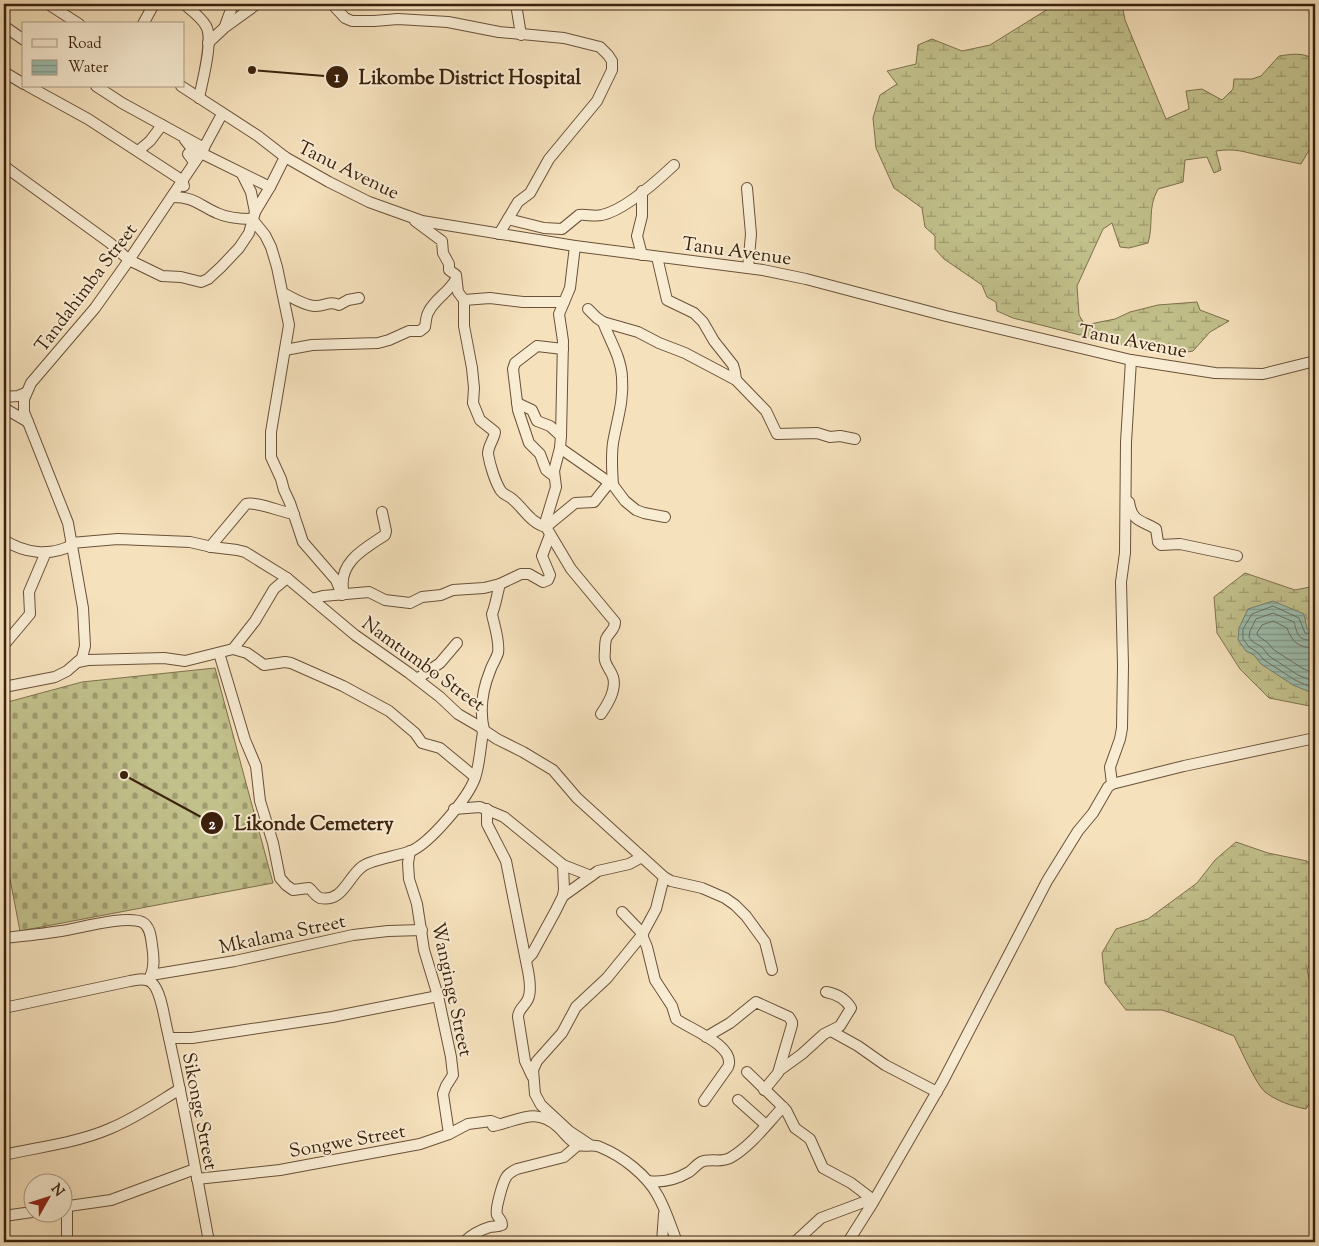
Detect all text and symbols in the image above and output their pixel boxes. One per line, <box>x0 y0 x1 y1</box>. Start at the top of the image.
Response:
legend <box>22 22 185 88</box>
text: Road <box>68 34 102 55</box>
text: Water <box>68 58 109 79</box>
callout: Likombe District Hospital <box>324 59 592 94</box>
text: Likombe District Hospital <box>359 65 582 94</box>
text: 1 <box>334 68 340 89</box>
street label: Tanu Avenue <box>293 135 403 208</box>
street label: Tandahimba Street <box>29 218 145 359</box>
street label: Tanu Avenue <box>680 231 793 274</box>
street label: Tanu Avenue <box>1076 319 1189 366</box>
street label: Namtumbo Street <box>355 611 490 719</box>
callout: Likonde Cemetery <box>199 806 404 841</box>
text: Likonde Cemetery <box>234 811 394 840</box>
text: 2 <box>208 815 216 836</box>
street label: Mkalama Street <box>217 909 349 962</box>
street label: Wanginge Street <box>423 920 478 1060</box>
street label: Sikonge Street <box>174 1050 223 1173</box>
street label: Songwe Street <box>287 1119 408 1166</box>
north arrow <box>22 1174 72 1224</box>
text: N <box>45 1180 68 1202</box>

